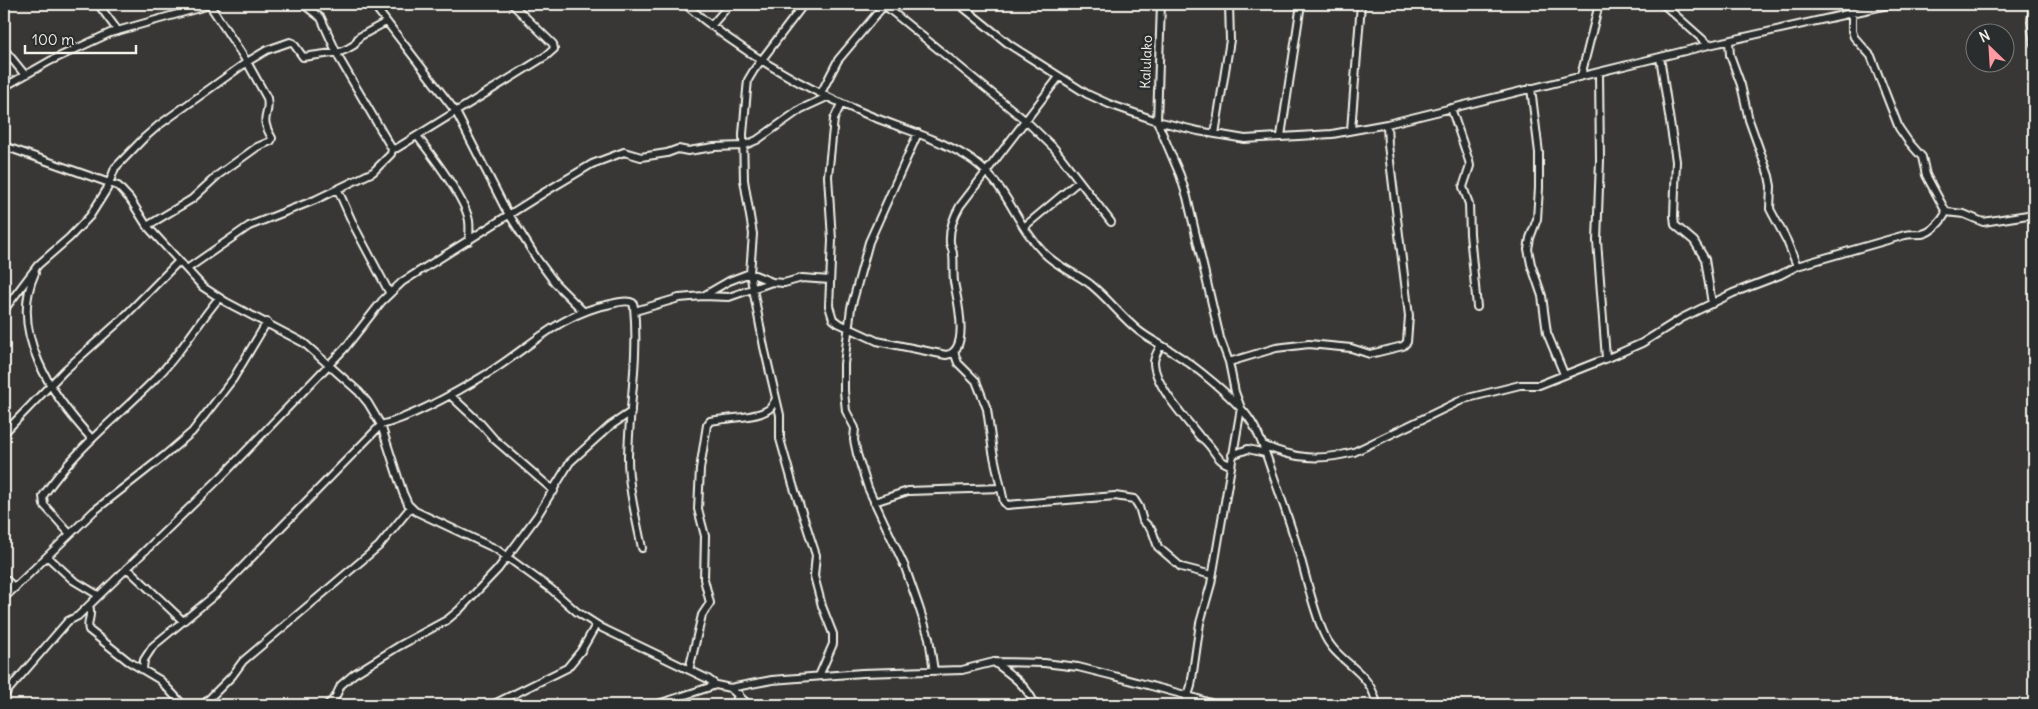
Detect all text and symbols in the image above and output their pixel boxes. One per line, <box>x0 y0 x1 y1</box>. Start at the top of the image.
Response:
scale bar <box>25 22 136 54</box>
north arrow <box>1966 22 2016 72</box>
text: N <box>1976 26 1993 46</box>
text: 100 m <box>32 30 74 49</box>
street label: Kalulako <box>1136 35 1156 89</box>

